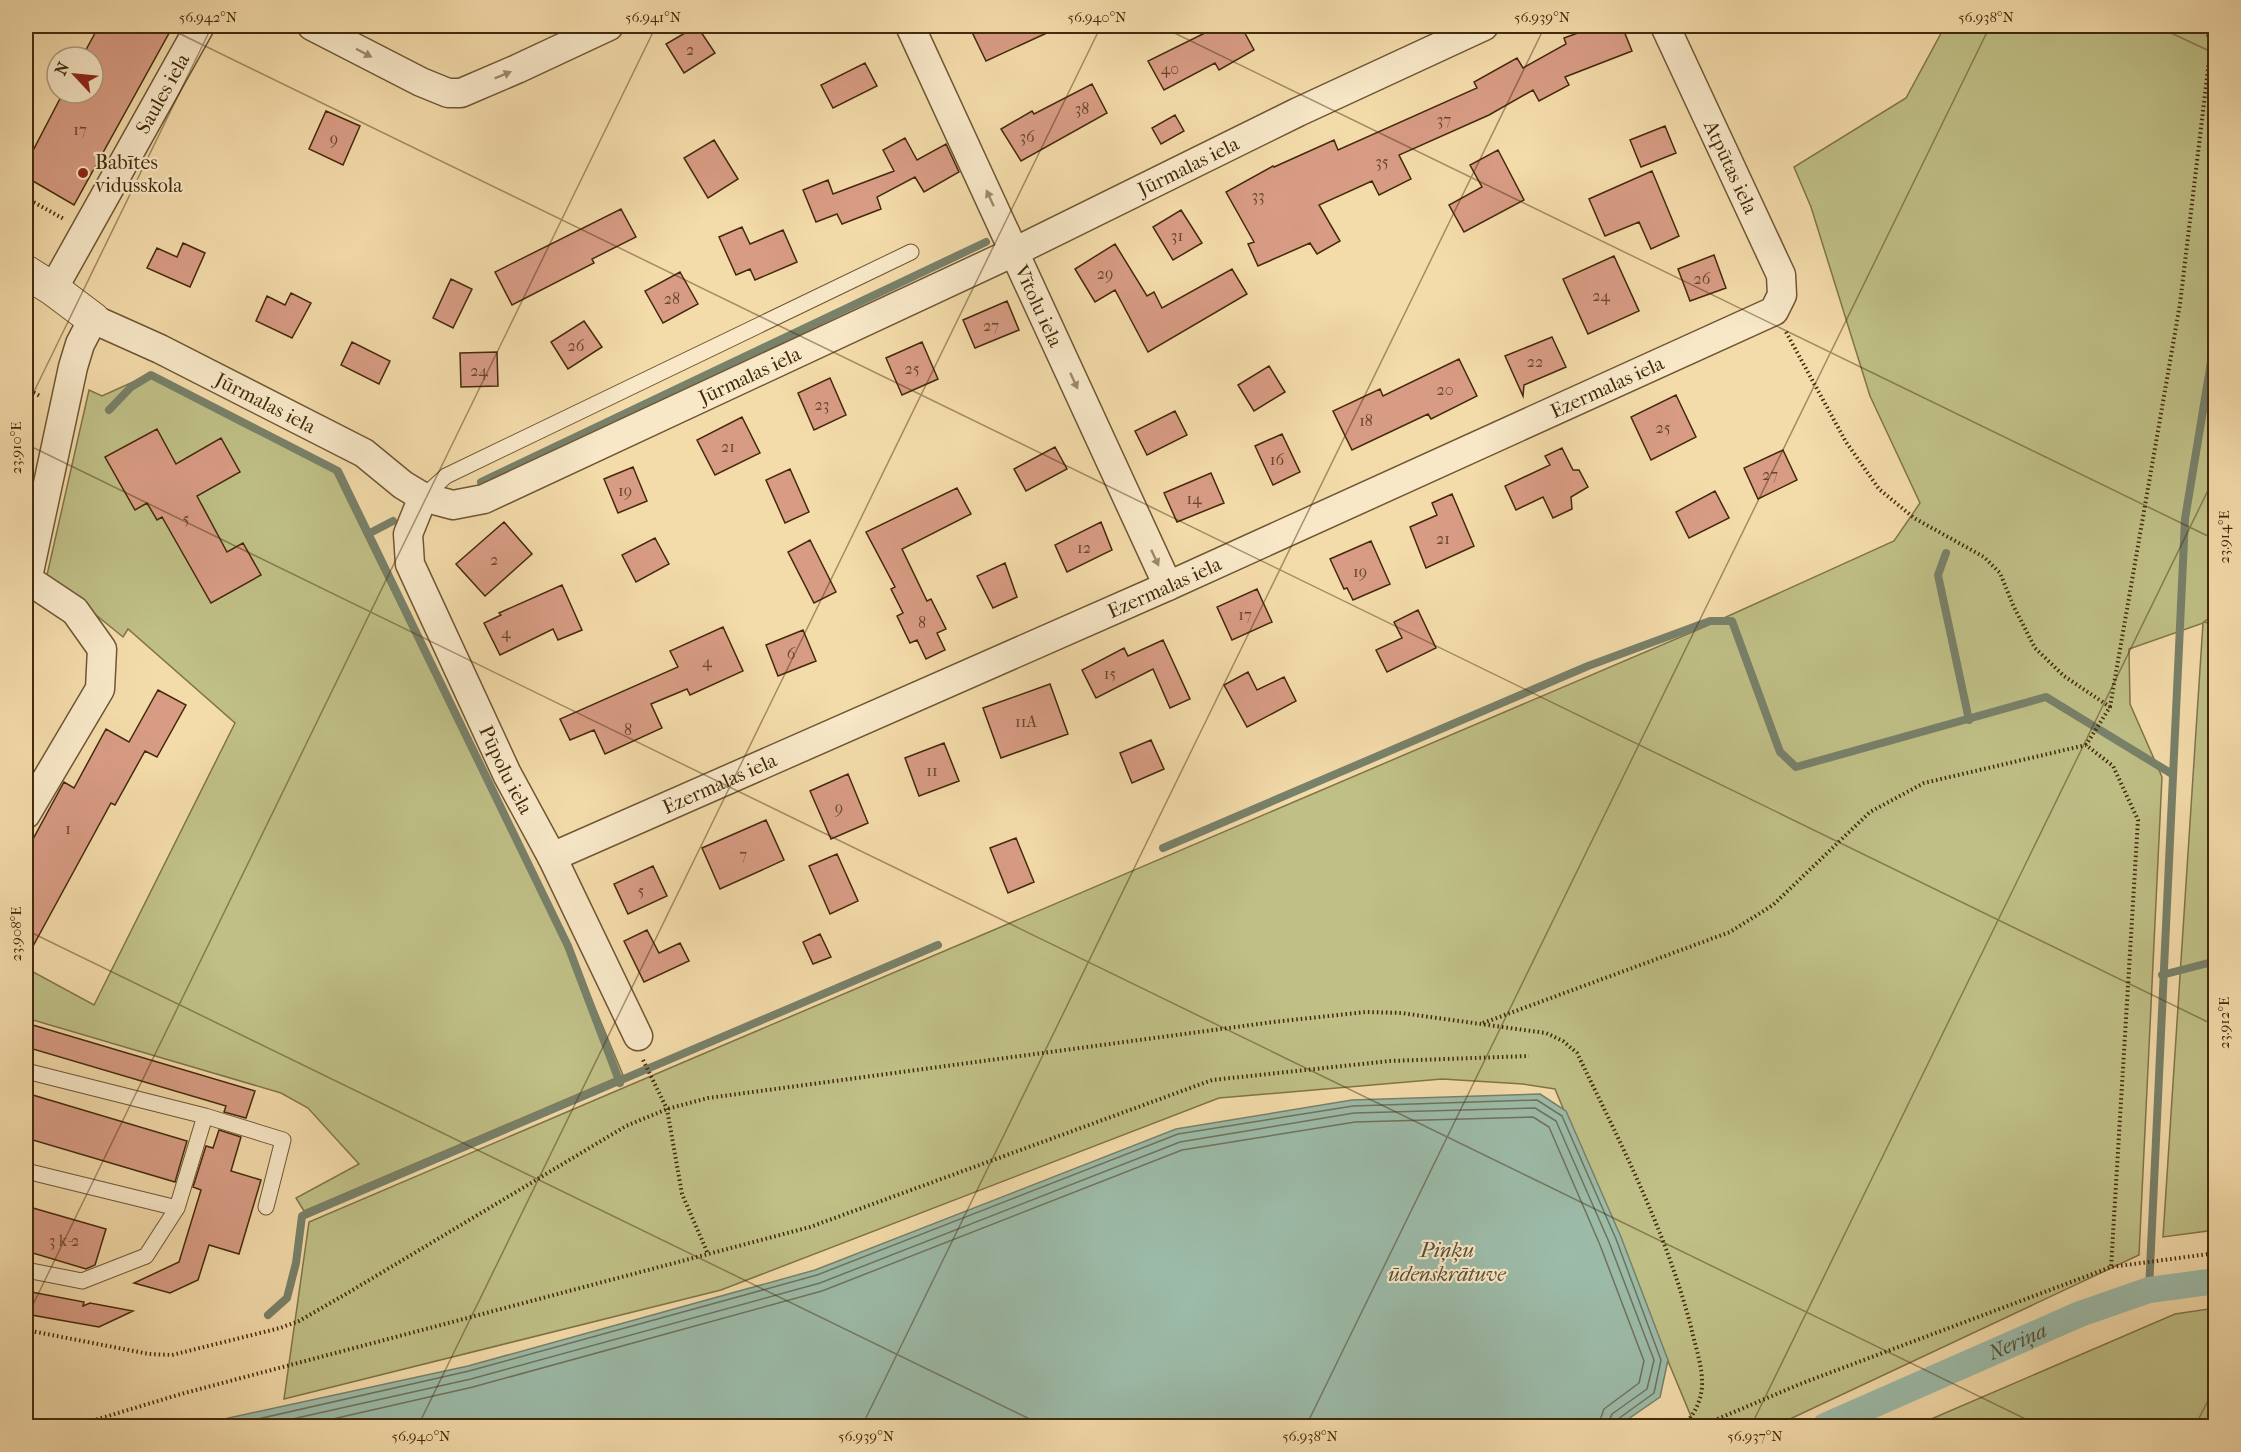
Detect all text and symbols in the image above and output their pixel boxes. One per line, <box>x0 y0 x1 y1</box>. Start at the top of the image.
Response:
text: 56.942°N <box>179 8 238 26</box>
text: 56.941°N <box>625 8 682 26</box>
text: 56.940°N <box>1067 8 1127 26</box>
text: 56.939°N <box>1514 8 1571 26</box>
text: 56.938°N <box>1958 8 2014 26</box>
house number: 2 <box>686 40 694 59</box>
north arrow <box>45 45 105 105</box>
one-way arrow <box>356 48 373 58</box>
street label: Saules iela <box>131 49 195 138</box>
text: N <box>51 58 74 78</box>
house number: 40 <box>1161 59 1179 78</box>
one-way arrow <box>494 70 512 80</box>
house number: 38 <box>1075 99 1089 118</box>
house number: 37 <box>1437 110 1451 129</box>
street label: Atpūtas iela <box>1699 116 1762 218</box>
house number: 17 <box>73 120 87 139</box>
house number: 36 <box>1019 127 1035 146</box>
house number: 9 <box>330 129 338 148</box>
street label: Jūrmalas iela <box>1132 132 1243 202</box>
place label: Babītes vidusskola <box>95 151 183 197</box>
house number: 35 <box>1375 152 1389 171</box>
marker: Babītes vidusskola <box>76 166 90 180</box>
house number: 33 <box>1251 186 1265 205</box>
one-way arrow <box>985 190 994 207</box>
house number: 31 <box>1171 226 1183 245</box>
street label: Vītolu iela <box>1009 261 1067 351</box>
house number: 29 <box>1097 264 1113 283</box>
house number: 26 <box>1694 269 1711 288</box>
house number: 24 <box>1592 286 1610 305</box>
house number: 28 <box>664 289 680 308</box>
house number: 27 <box>983 316 999 335</box>
house number: 26 <box>568 336 585 355</box>
street label: Jūrmalas iela <box>693 342 805 410</box>
street label: Ezermalas iela <box>1547 351 1668 423</box>
house number: 22 <box>1527 352 1543 371</box>
house number: 25 <box>904 359 920 378</box>
house number: 24 <box>470 361 488 380</box>
street label: Jūrmalas iela <box>209 367 320 439</box>
one-way arrow <box>1069 372 1079 390</box>
house number: 20 <box>1436 380 1454 399</box>
house number: 23 <box>815 395 829 414</box>
house number: 18 <box>1359 411 1373 430</box>
house number: 25 <box>1655 418 1671 437</box>
text: 23.910°E <box>7 422 25 474</box>
house number: 21 <box>721 437 735 456</box>
house number: 16 <box>1270 450 1284 469</box>
house number: 27 <box>1762 465 1778 484</box>
house number: 19 <box>618 481 632 500</box>
house number: 14 <box>1186 489 1202 508</box>
house number: 5 <box>183 509 190 528</box>
text: 23.914°E <box>2215 510 2233 564</box>
house number: 21 <box>1436 529 1450 548</box>
house number: 12 <box>1077 538 1091 557</box>
house number: 2 <box>490 550 498 569</box>
one-way arrow <box>1150 550 1160 568</box>
street label: Ezermalas iela <box>1104 552 1226 623</box>
house number: 19 <box>1353 562 1367 581</box>
house number: 17 <box>1238 605 1252 624</box>
house number: 8 <box>918 613 926 632</box>
house number: 4 <box>501 623 511 642</box>
house number: 6 <box>787 644 796 663</box>
house number: 4 <box>702 652 712 671</box>
house number: 15 <box>1104 664 1116 683</box>
house number: 11A <box>1015 712 1038 731</box>
house number: 8 <box>624 720 632 739</box>
street label: Pūpolu iela <box>474 722 538 819</box>
street label: Ezermalas iela <box>659 748 781 819</box>
house number: 11 <box>926 761 938 780</box>
house number: 9 <box>835 798 843 817</box>
house number: 1 <box>65 819 71 838</box>
house number: 7 <box>739 845 747 864</box>
house number: 5 <box>638 881 645 900</box>
text: 23.908°E <box>7 907 25 961</box>
text: 23.912°E <box>2215 997 2233 1049</box>
house number: 3 k-2 <box>49 1231 79 1250</box>
water label: Piņķu ūdenskrātuve <box>1388 1238 1506 1286</box>
water label: Neriņa <box>1983 1318 2050 1365</box>
text: 56.940°N <box>391 1427 451 1445</box>
text: 56.939°N <box>838 1427 895 1445</box>
text: 56.938°N <box>1282 1427 1338 1445</box>
text: 56.937°N <box>1727 1427 1783 1445</box>

